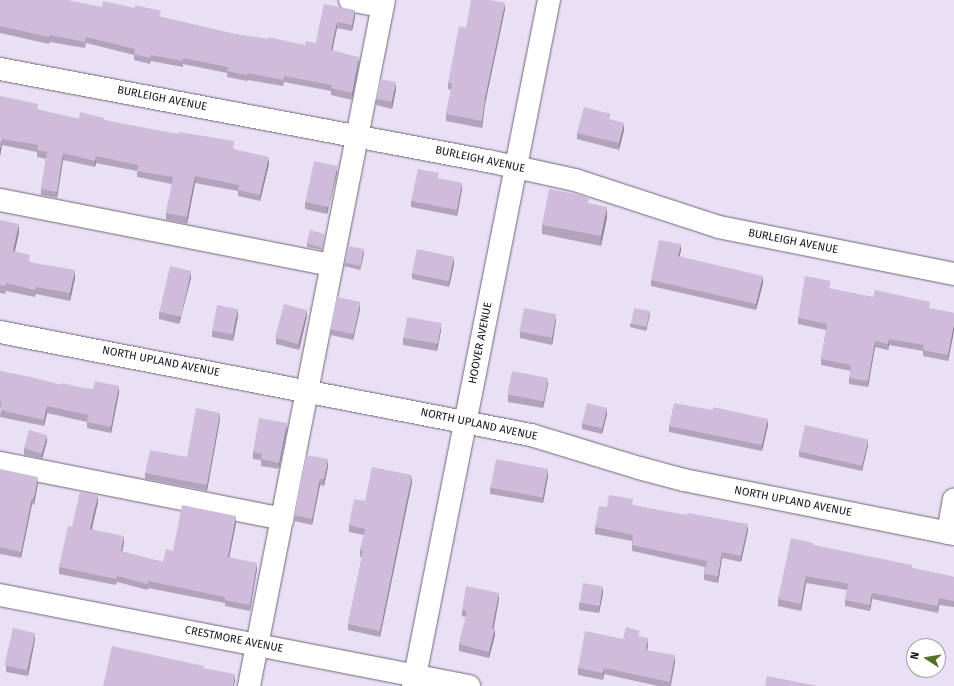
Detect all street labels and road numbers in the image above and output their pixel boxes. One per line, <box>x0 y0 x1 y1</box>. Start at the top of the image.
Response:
street label: BURLEIGH AVENUE <box>116 84 208 114</box>
street label: BURLEIGH AVENUE <box>434 144 526 176</box>
street label: BURLEIGH AVENUE <box>747 227 839 257</box>
street label: HOOVER AVENUE <box>467 301 495 385</box>
street label: NORTH UPLAND AVENUE <box>101 344 221 380</box>
street label: NORTH UPLAND AVENUE <box>419 406 539 444</box>
street label: NORTH UPLAND AVENUE <box>733 484 853 520</box>
street label: CRESTMORE AVENUE <box>184 624 284 656</box>

